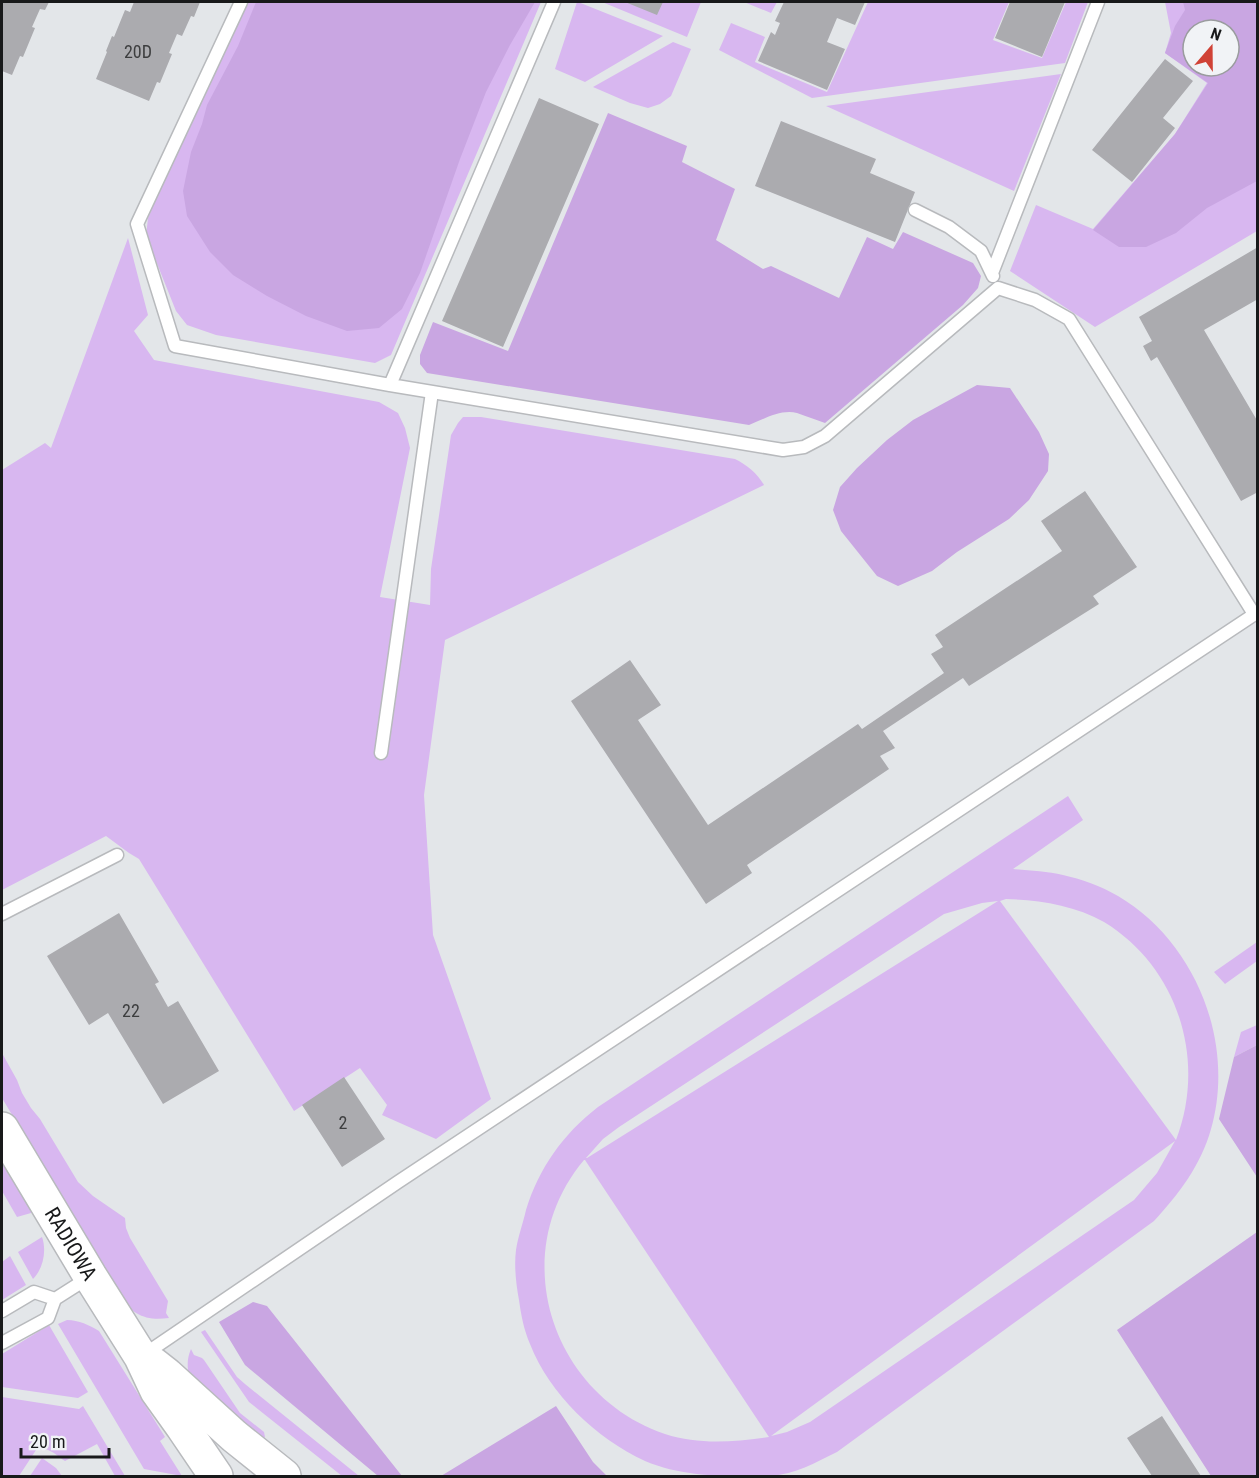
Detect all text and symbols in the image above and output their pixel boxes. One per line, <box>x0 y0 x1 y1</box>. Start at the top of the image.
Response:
north arrow <box>1181 18 1241 78</box>
text: N <box>1208 24 1224 45</box>
house number: 20D <box>124 41 152 62</box>
house number: 22 <box>122 1000 140 1021</box>
house number: 2 <box>339 1112 348 1133</box>
street label: RADIOWA <box>40 1203 102 1285</box>
scale bar <box>21 1421 110 1459</box>
text: 20 m <box>30 1431 65 1452</box>

